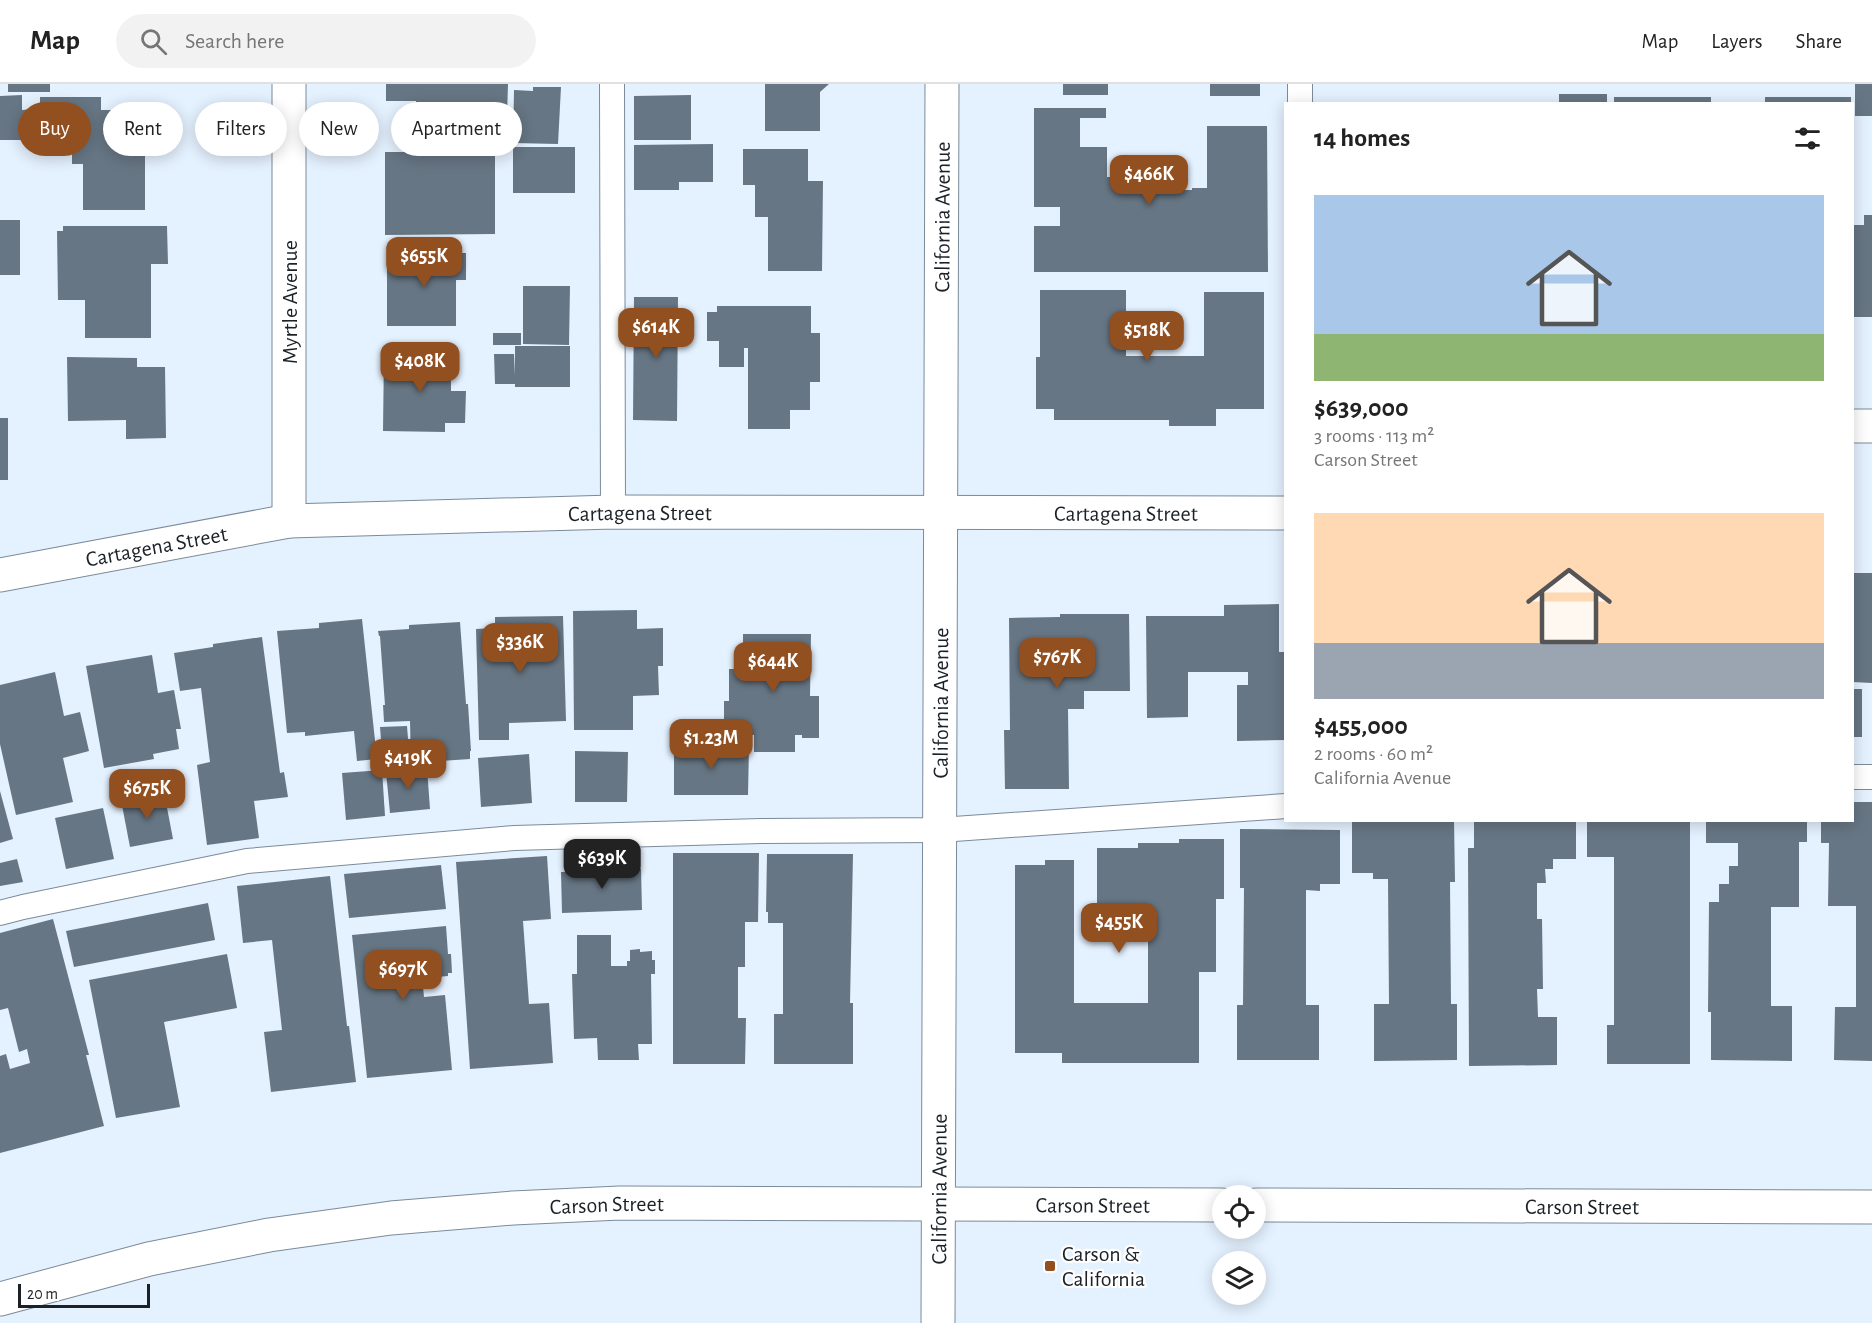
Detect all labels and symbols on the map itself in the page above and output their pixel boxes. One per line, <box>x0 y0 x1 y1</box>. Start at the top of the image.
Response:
street label: California Avenue <box>931 141 954 293</box>
pin: $466K <box>1107 155 1191 206</box>
pin: $655K <box>382 237 466 288</box>
street label: Myrtle Avenue <box>279 240 301 364</box>
pin: $614K <box>614 308 698 359</box>
pin: $518K <box>1105 311 1189 362</box>
pin: $408K <box>378 342 462 393</box>
street label: Cartagena Street <box>568 502 712 525</box>
street label: Cartagena Street <box>1054 503 1198 525</box>
street label: Cartagena Street <box>84 523 229 571</box>
pin: $336K <box>478 623 562 674</box>
street label: California Avenue <box>930 627 952 779</box>
pin: $767K <box>1015 638 1099 689</box>
pin: $644K <box>731 642 815 693</box>
pin: $1.23M <box>662 719 760 770</box>
pin: $419K <box>366 739 450 790</box>
pin: $675K <box>105 769 189 820</box>
pin: $639K <box>560 839 644 890</box>
pin: $455K <box>1077 903 1161 954</box>
pin: $697K <box>361 950 445 1001</box>
street label: California Avenue <box>928 1113 951 1265</box>
street label: Carson Street <box>549 1193 664 1218</box>
street label: Carson Street <box>1036 1194 1150 1217</box>
street label: Carson Street <box>1525 1196 1639 1218</box>
place label: Carson & California <box>1062 1243 1145 1290</box>
marker: Carson & California <box>1043 1259 1057 1273</box>
scale bar <box>18 1281 150 1308</box>

